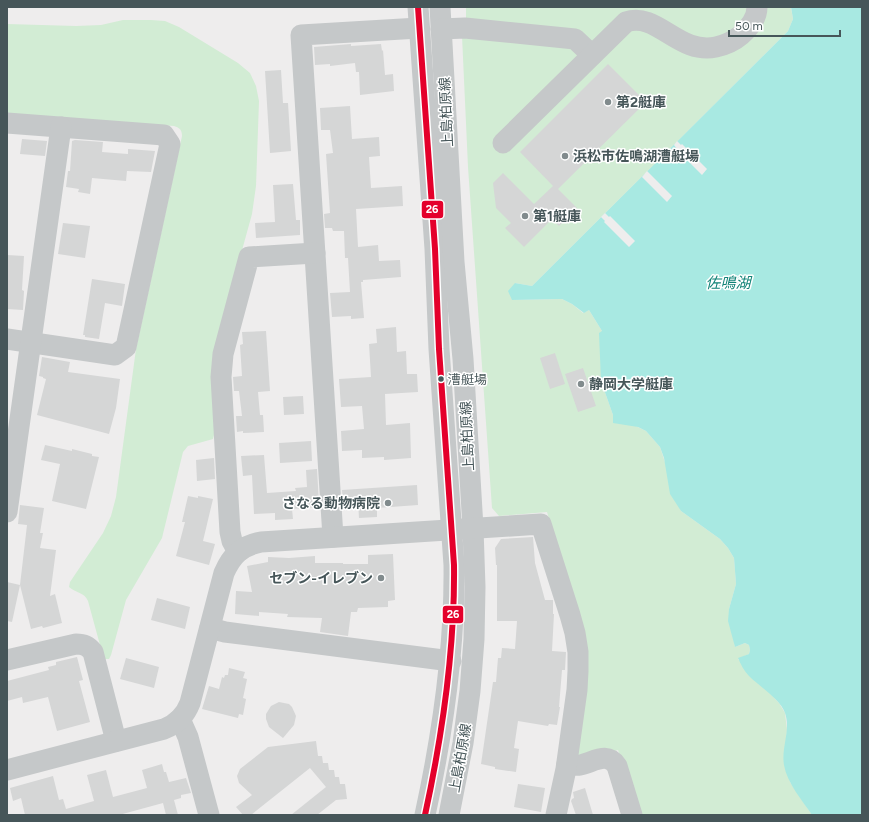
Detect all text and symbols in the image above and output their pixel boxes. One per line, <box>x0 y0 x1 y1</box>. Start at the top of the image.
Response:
scale bar <box>729 12 840 38</box>
text: 50 m <box>735 19 763 33</box>
street label: 上島柏原線 <box>436 77 457 147</box>
place label: 第2艇庫 <box>616 94 666 111</box>
marker: 第2艇庫 <box>603 97 613 107</box>
place label: 浜松市佐鳴湖漕艇場 <box>573 148 699 165</box>
marker: 浜松市佐鳴湖漕艇場 <box>560 151 570 161</box>
line badge: 26 <box>421 200 444 219</box>
text: 26 <box>426 203 439 216</box>
place label: 第1艇庫 <box>533 208 581 225</box>
marker: 第1艇庫 <box>520 211 530 221</box>
water label: 佐鳴湖 <box>705 274 752 292</box>
place label: 漕艇場 <box>447 372 487 387</box>
marker: 漕艇場 <box>436 374 446 384</box>
place label: 静岡大学艇庫 <box>589 376 673 393</box>
marker: 静岡大学艇庫 <box>576 379 586 389</box>
street label: 上島柏原線 <box>457 401 478 471</box>
place label: さなる動物病院 <box>282 495 380 512</box>
marker: さなる動物病院 <box>383 498 393 508</box>
place label: セブン-イレブン <box>269 570 373 587</box>
marker: セブン-イレブン <box>376 573 386 583</box>
line badge: 26 <box>442 605 464 624</box>
text: 26 <box>447 608 460 621</box>
street label: 上島柏原線 <box>446 722 475 794</box>

